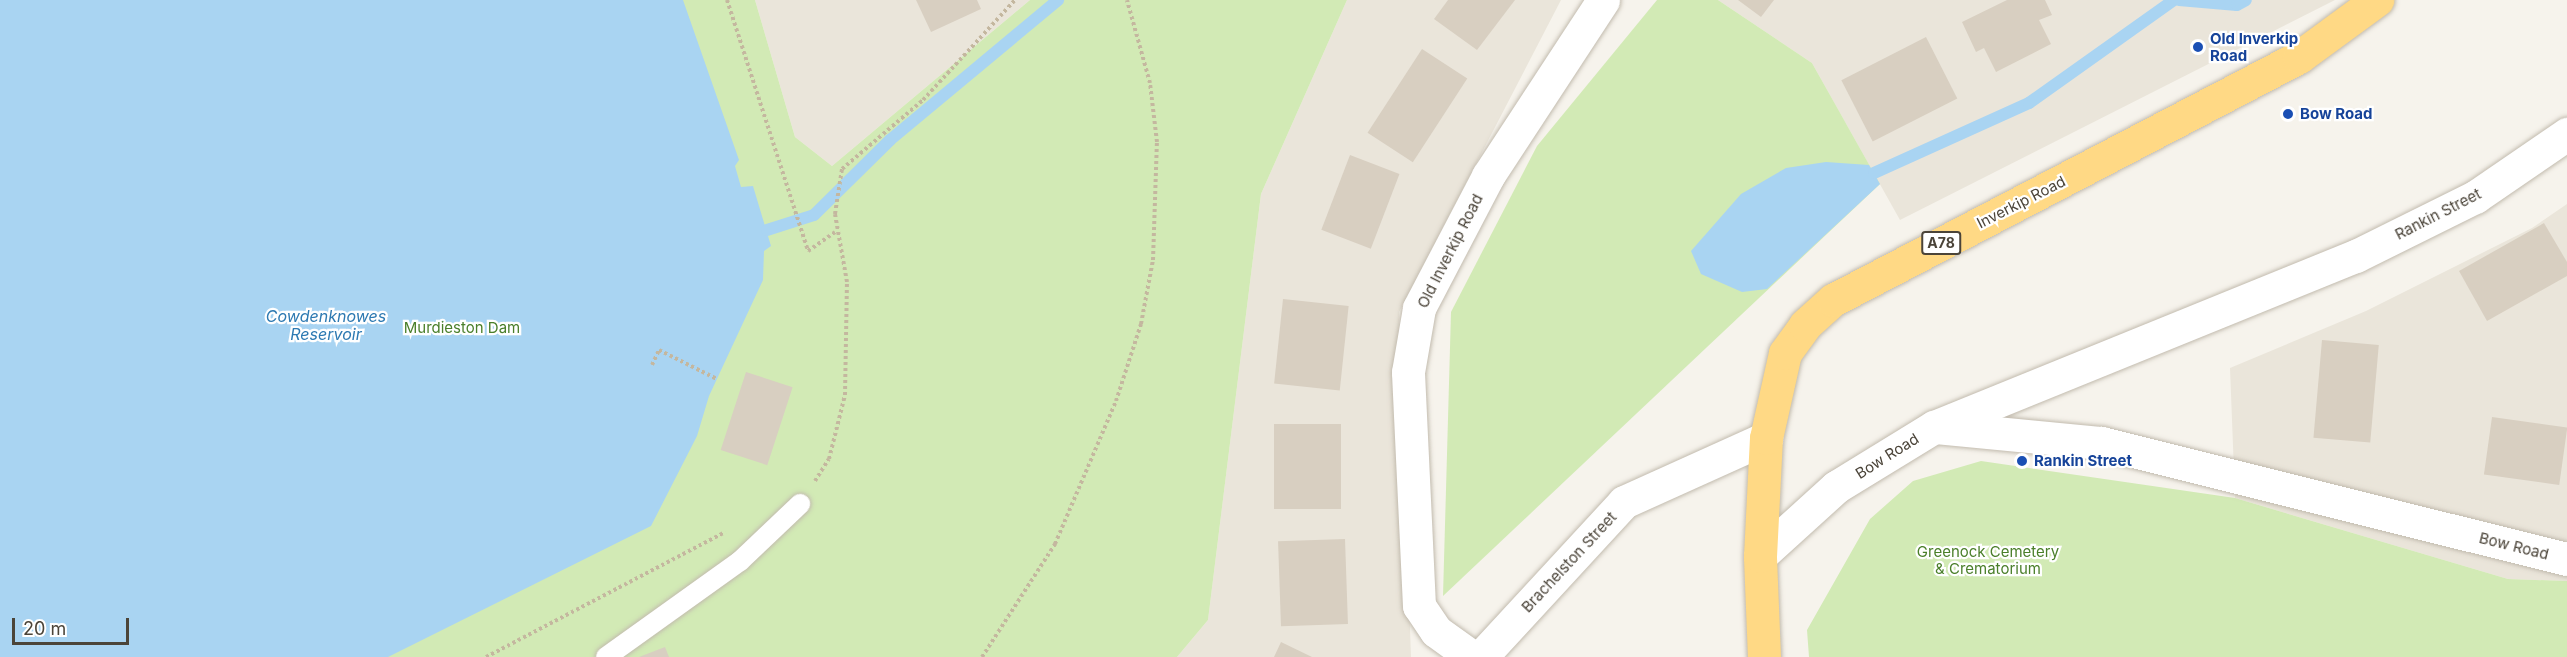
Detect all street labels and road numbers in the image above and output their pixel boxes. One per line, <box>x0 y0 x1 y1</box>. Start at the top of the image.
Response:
street label: Inverkip Road <box>1974 172 2068 232</box>
street label: Rankin Street <box>2392 185 2484 243</box>
street label: Old Inverkip Road <box>1414 191 1486 311</box>
road number: A78 <box>1920 232 1962 254</box>
street label: Bow Road <box>1852 429 1922 483</box>
street label: Brachelston Street <box>1518 508 1620 616</box>
street label: Bow Road <box>2477 529 2551 563</box>

